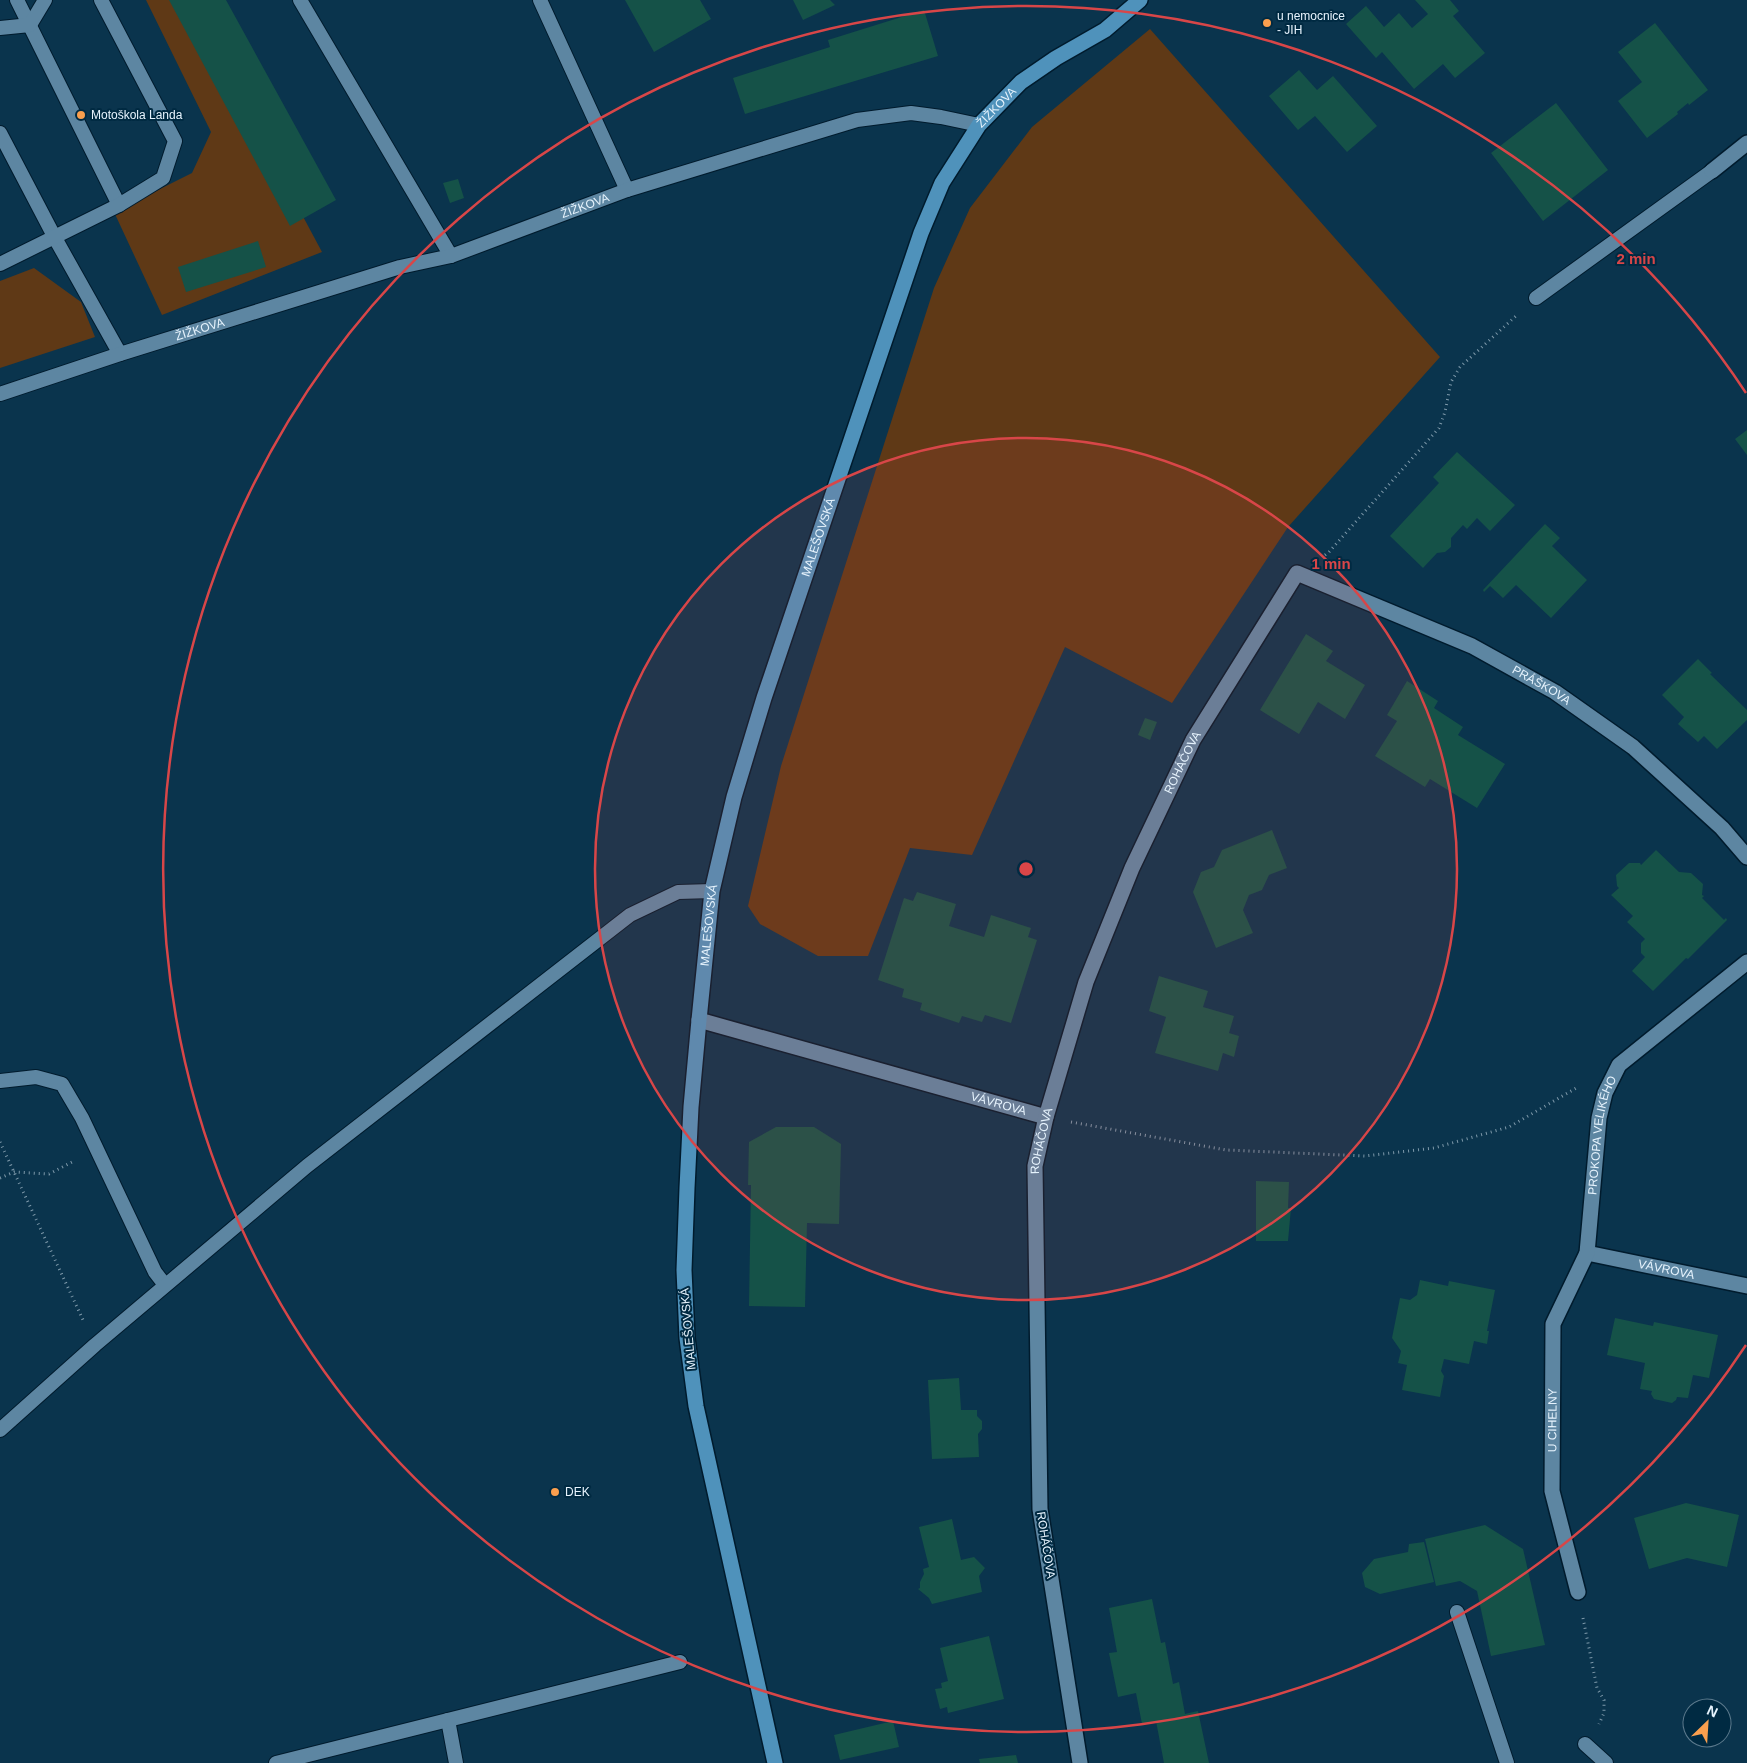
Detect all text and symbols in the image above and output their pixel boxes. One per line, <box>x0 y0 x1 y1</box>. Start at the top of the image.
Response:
place label: u nemocnice - JIH <box>1277 9 1345 37</box>
marker: u nemocnice - JIH <box>1261 17 1273 29</box>
street label: ŽIŽKOVA <box>973 84 1019 130</box>
place label: Motoškola Landa <box>91 108 183 122</box>
marker: Motoškola Landa <box>75 109 87 121</box>
street label: ŽIŽKOVA <box>559 190 611 221</box>
text: 2 min <box>1616 250 1656 267</box>
street label: ŽIŽKOVA <box>173 315 226 343</box>
street label: MALEŠOVSKÁ <box>798 496 838 579</box>
text: 1 min <box>1311 555 1351 572</box>
street label: PRÁŠKOVA <box>1510 663 1573 708</box>
street label: ROHÁČOVA <box>1161 729 1204 796</box>
centre of rings <box>1017 860 1035 878</box>
street label: MALEŠOVSKÁ <box>697 883 720 967</box>
street label: PROKOPA VELIKÉHO <box>1585 1073 1619 1196</box>
street label: VÁVROVA <box>969 1089 1028 1118</box>
street label: ROHÁČOVA <box>1028 1106 1055 1174</box>
street label: VÁVROVA <box>1637 1257 1696 1282</box>
street label: MALEŠOVSKÁ <box>676 1288 699 1371</box>
street label: U CIHELNY <box>1545 1388 1560 1452</box>
place label: DEK <box>565 1485 590 1499</box>
marker: DEK <box>549 1486 561 1498</box>
street label: ROHÁČOVA <box>1034 1510 1059 1580</box>
north arrow <box>1682 1698 1732 1748</box>
text: N <box>1705 1702 1720 1721</box>

